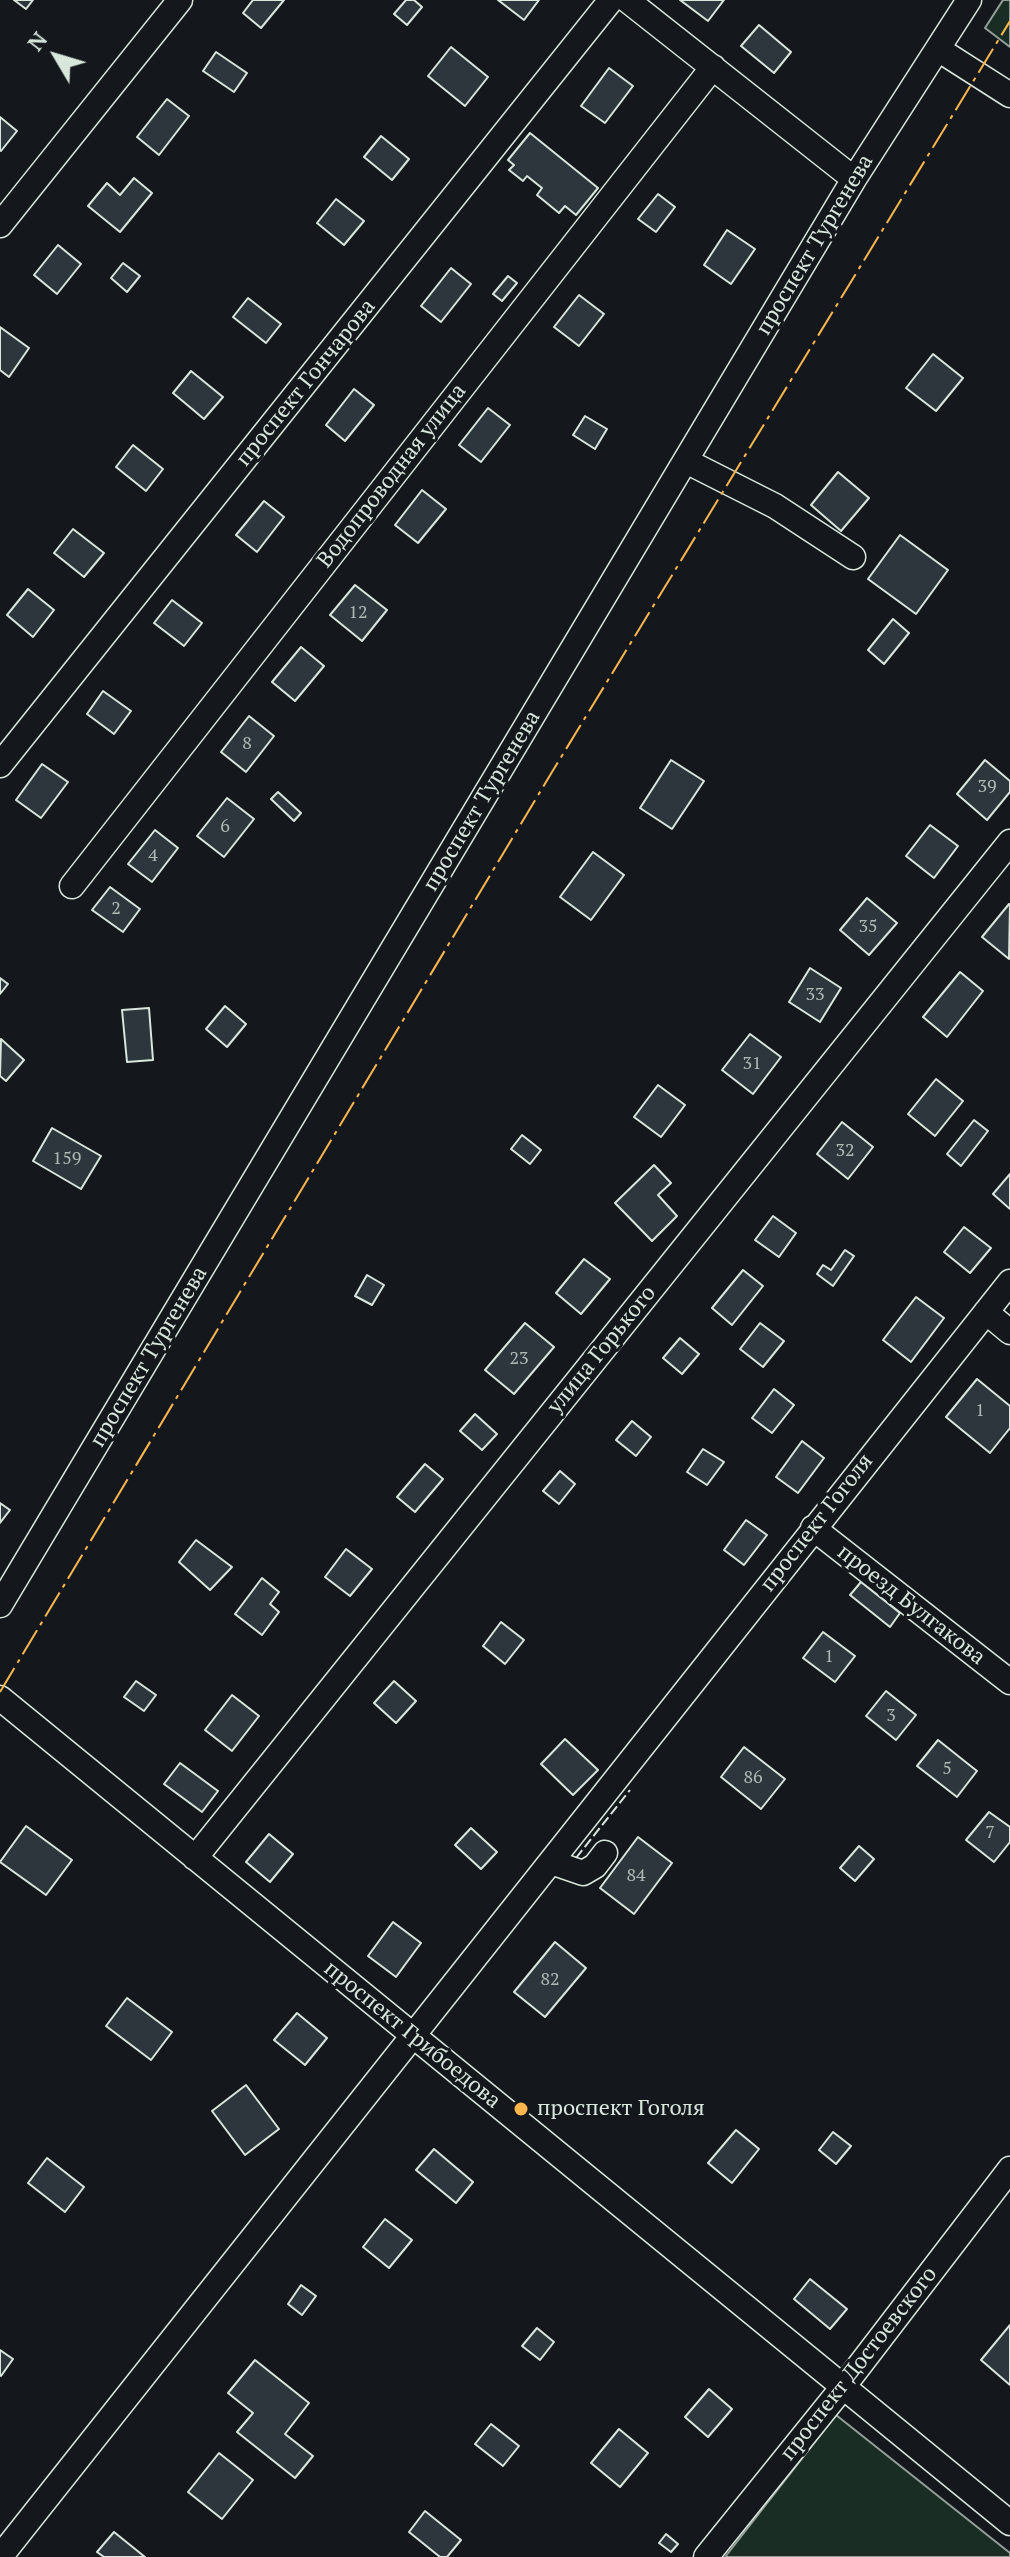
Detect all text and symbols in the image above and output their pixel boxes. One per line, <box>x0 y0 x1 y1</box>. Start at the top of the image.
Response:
north arrow <box>16 16 96 96</box>
text: N <box>20 25 53 56</box>
street label: проспект Тургенева <box>751 150 879 340</box>
street label: проспект Гончарова <box>231 294 381 472</box>
street label: Водопроводная улица <box>312 379 472 573</box>
house number: 12 <box>348 602 368 624</box>
street label: проспект Тургенева <box>418 706 546 896</box>
house number: 8 <box>242 733 252 755</box>
house number: 39 <box>977 776 997 798</box>
house number: 6 <box>220 816 230 838</box>
house number: 4 <box>148 845 158 867</box>
house number: 2 <box>111 898 121 920</box>
house number: 35 <box>858 916 878 938</box>
house number: 33 <box>805 984 825 1006</box>
house number: 31 <box>742 1053 762 1075</box>
house number: 32 <box>835 1140 855 1162</box>
house number: 159 <box>53 1148 81 1170</box>
street label: проспект Тургенева <box>85 1262 213 1452</box>
street label: улица Горького <box>542 1281 662 1419</box>
house number: 23 <box>509 1348 529 1370</box>
house number: 1 <box>975 1400 985 1422</box>
street label: проспект Гоголя <box>755 1449 879 1597</box>
street label: проезд Булгакова <box>832 1539 990 1671</box>
house number: 1 <box>824 1646 834 1668</box>
house number: 3 <box>886 1705 896 1727</box>
house number: 5 <box>942 1758 952 1780</box>
house number: 86 <box>743 1767 763 1789</box>
house number: 7 <box>985 1822 995 1844</box>
house number: 84 <box>626 1865 646 1887</box>
street label: проспект Грибоедова <box>318 1956 506 2114</box>
house number: 82 <box>540 1969 560 1991</box>
place label: проспект Гоголя <box>537 2096 705 2122</box>
marker: проспект Гоголя <box>512 2100 530 2118</box>
street label: проспект Достоевского <box>775 2262 943 2466</box>

